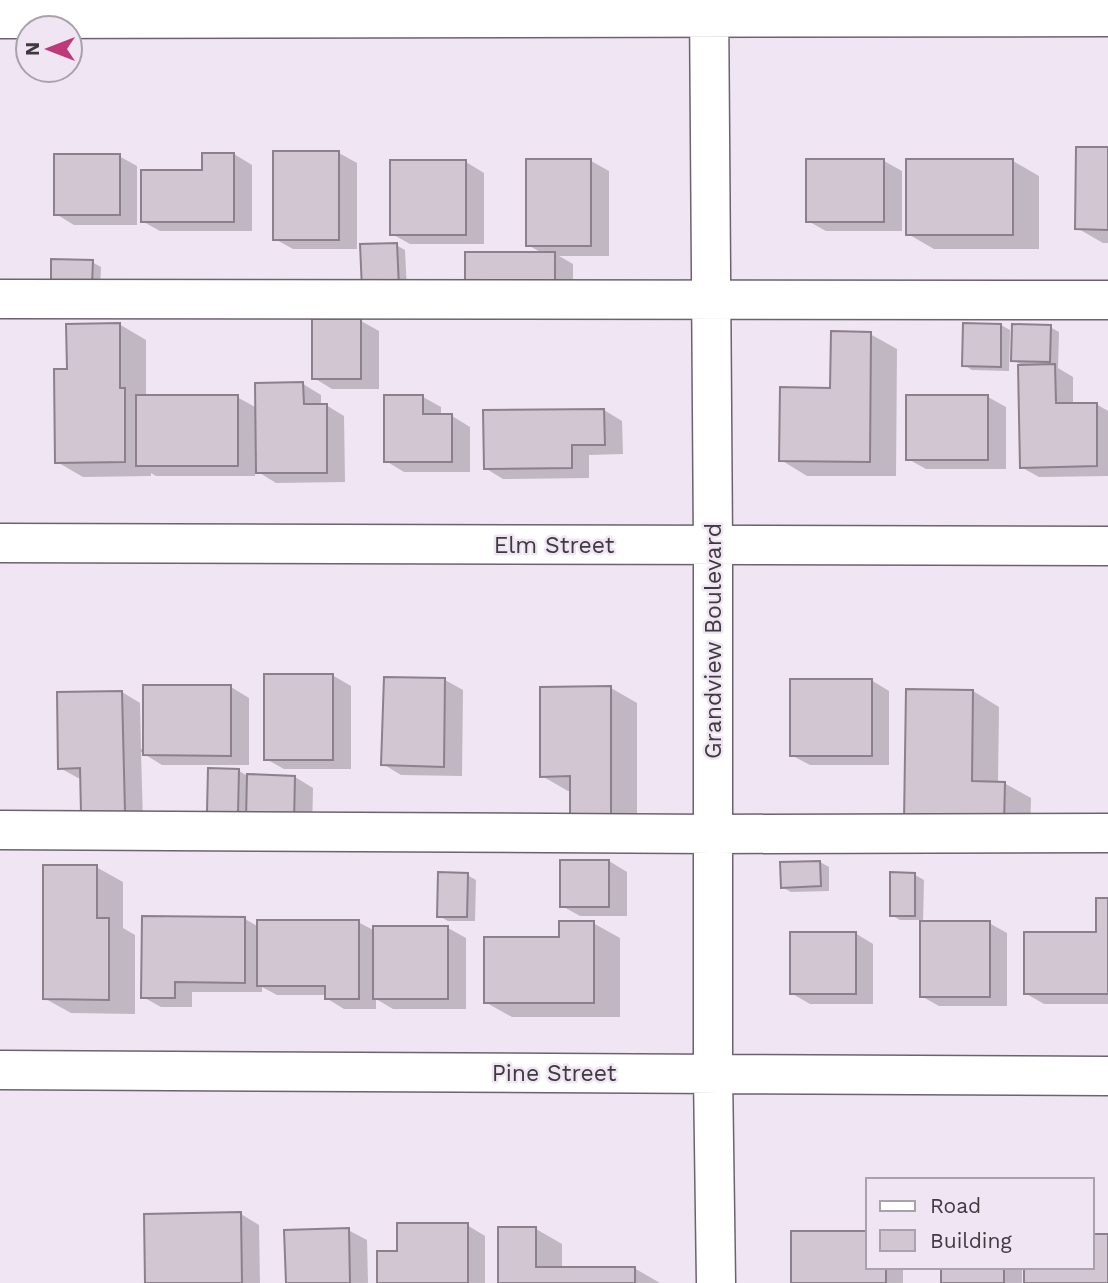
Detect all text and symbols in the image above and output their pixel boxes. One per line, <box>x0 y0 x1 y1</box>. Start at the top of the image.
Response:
north arrow <box>14 14 84 84</box>
text: N <box>21 42 44 56</box>
street label: Grandview Boulevard <box>700 523 727 759</box>
street label: Elm Street <box>494 532 615 559</box>
street label: Pine Street <box>492 1060 617 1087</box>
legend <box>866 1178 1094 1269</box>
text: Road <box>930 1193 981 1218</box>
text: Building <box>930 1228 1012 1253</box>

